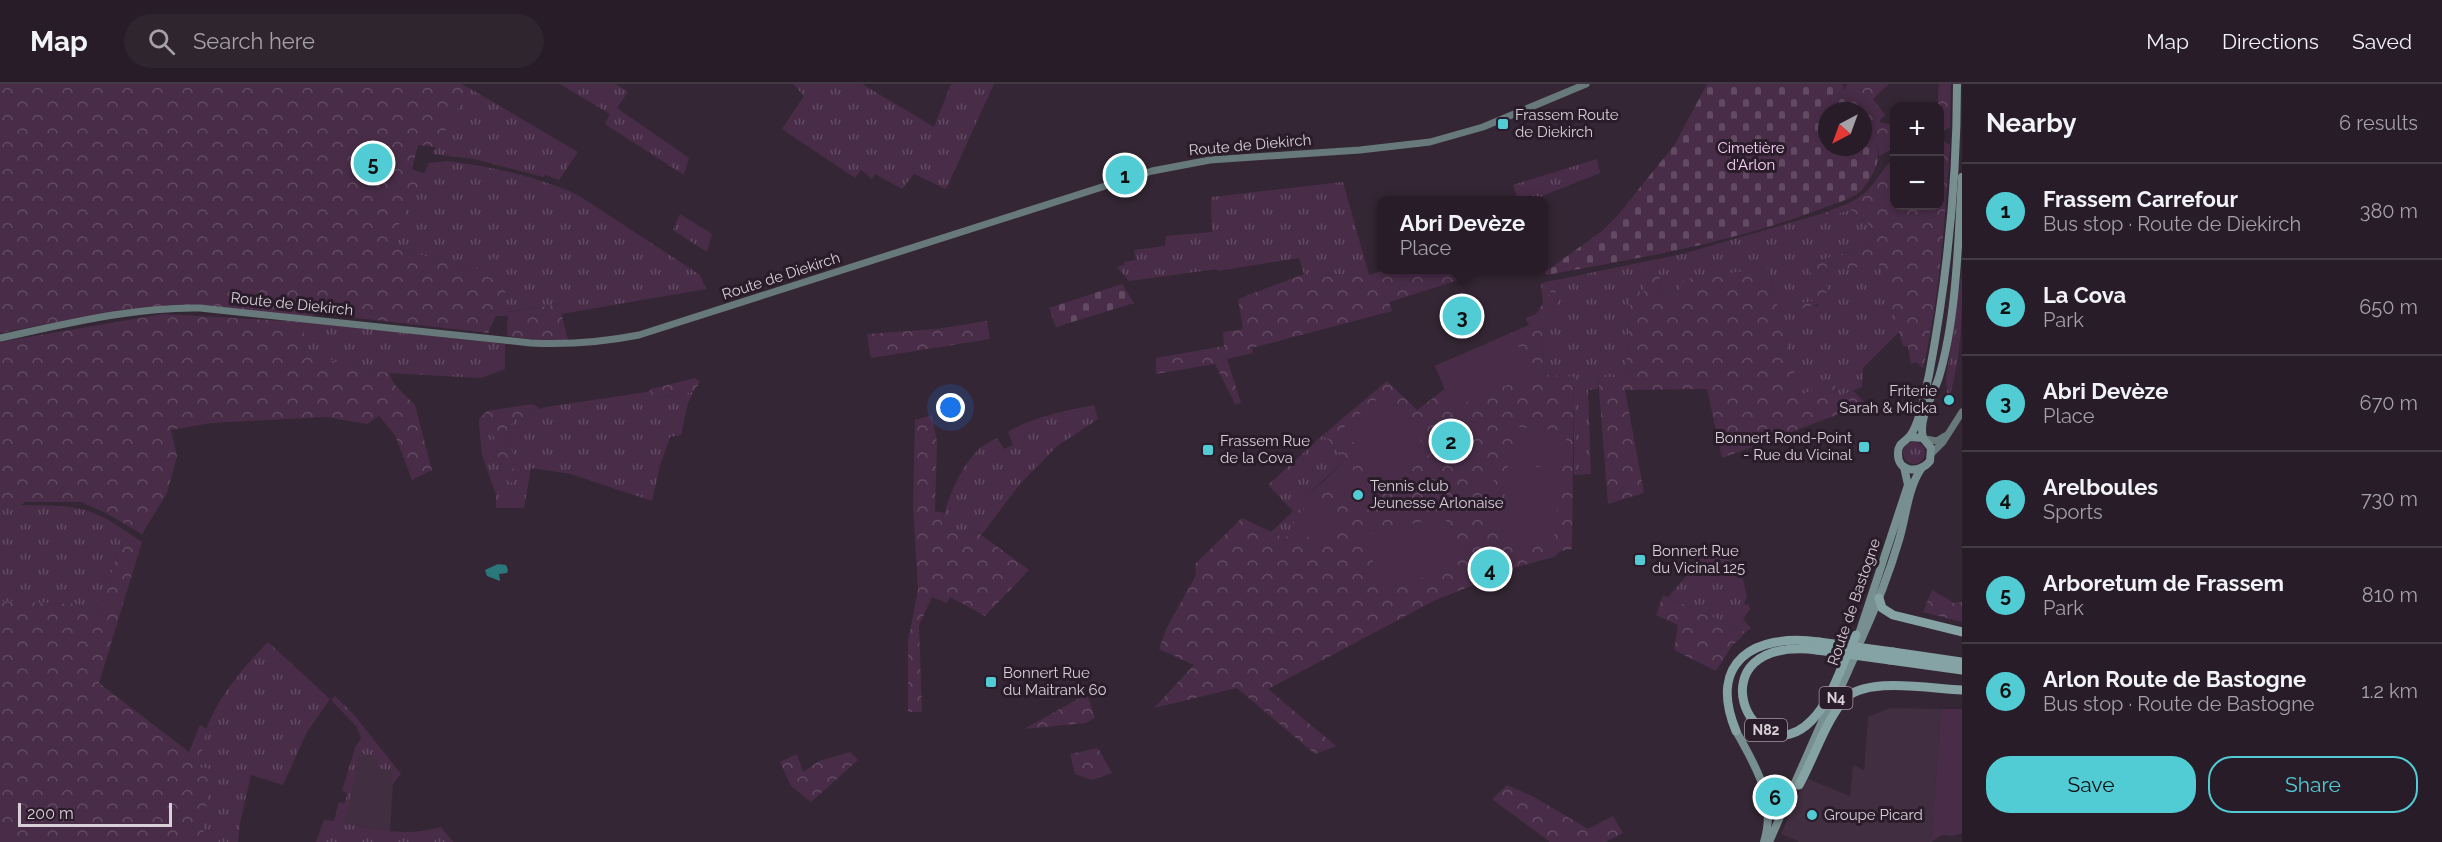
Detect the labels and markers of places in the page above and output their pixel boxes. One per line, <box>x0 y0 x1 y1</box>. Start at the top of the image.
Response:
place label: Frassem Route de Diekirch <box>1515 106 1619 141</box>
marker: Frassem Route de Diekirch <box>1496 117 1510 131</box>
pin: 5 <box>354 140 392 185</box>
pin: 1 <box>1106 152 1144 197</box>
pin: 3 <box>1442 294 1482 338</box>
place label: Friterie Sarah & Micka <box>1839 382 1937 417</box>
marker: Friterie Sarah & Micka <box>1942 393 1956 407</box>
pin: 2 <box>1432 418 1470 464</box>
place label: Bonnert Rond-Point - Rue du Vicinal <box>1715 429 1853 464</box>
place label: Frassem Rue de la Cova <box>1220 432 1310 467</box>
marker: Bonnert Rond-Point - Rue du Vicinal <box>1857 440 1871 454</box>
marker: Frassem Rue de la Cova <box>1201 443 1215 457</box>
place label: Tennis club Jeunesse Arlonaise <box>1370 477 1504 512</box>
marker: Tennis club Jeunesse Arlonaise <box>1351 488 1365 502</box>
place label: Bonnert Rue du Vicinal 125 <box>1652 542 1745 577</box>
pin: 4 <box>1470 546 1510 592</box>
marker: Bonnert Rue du Vicinal 125 <box>1633 553 1647 567</box>
place label: Bonnert Rue du Maitrank 60 <box>1003 664 1107 699</box>
marker: Bonnert Rue du Maitrank 60 <box>984 675 998 689</box>
pin: 6 <box>1756 774 1794 820</box>
place label: Groupe Picard <box>1824 806 1923 824</box>
marker: Groupe Picard <box>1805 808 1819 822</box>

